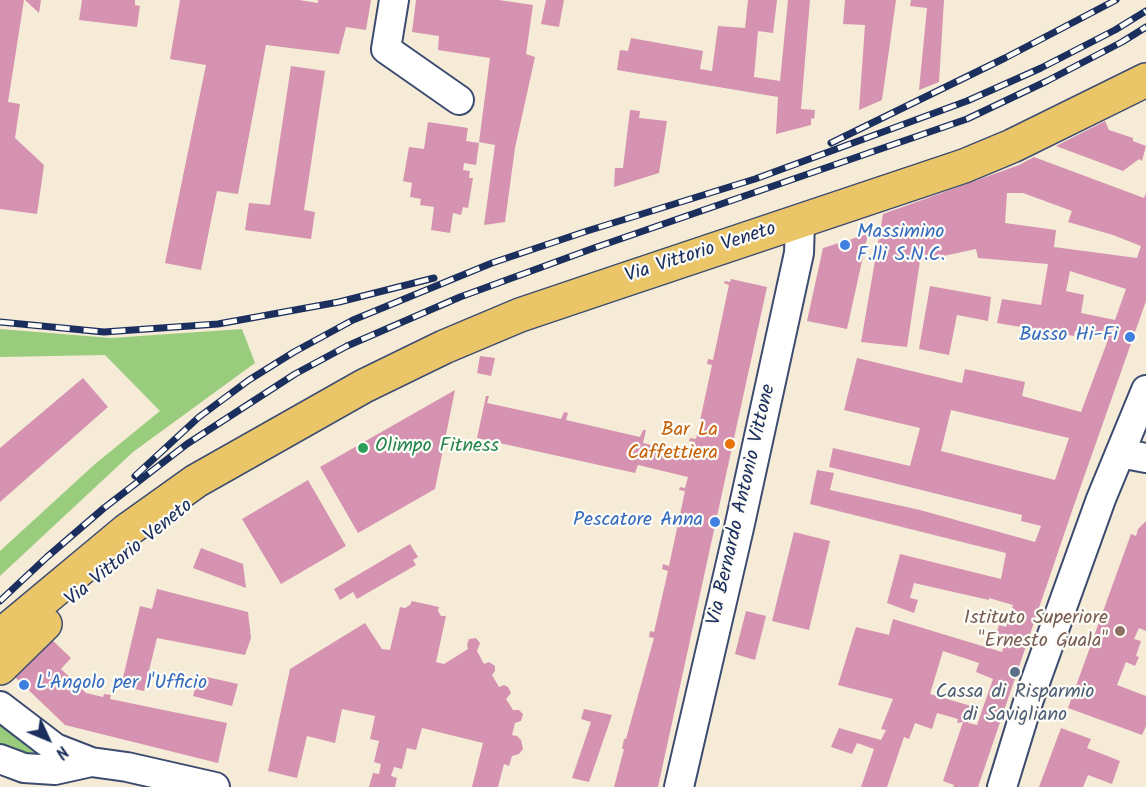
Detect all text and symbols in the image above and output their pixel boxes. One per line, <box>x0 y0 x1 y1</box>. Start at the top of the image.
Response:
street label: Via Vittorio Veneto <box>622 218 780 290</box>
place label: Massimino F.lli S.N.C. <box>857 222 945 269</box>
marker: Massimino F.lli S.N.C. <box>838 238 852 252</box>
place label: Busso Hi-Fi <box>1019 325 1118 349</box>
marker: Busso Hi-Fi <box>1123 330 1137 344</box>
street label: Via Bernardo Antonio Vittone <box>704 382 782 628</box>
place label: Bar La Caffettiera <box>627 420 718 467</box>
place label: Olimpo Fitness <box>375 436 499 460</box>
marker: Bar La Caffettiera <box>723 437 737 451</box>
marker: Olimpo Fitness <box>356 441 370 455</box>
street label: Via Vittorio Veneto <box>61 495 199 613</box>
place label: Pescatore Anna <box>573 510 703 534</box>
marker: Pescatore Anna <box>708 515 722 529</box>
place label: Istituto Superiore "Ernesto Guala" <box>964 608 1108 655</box>
marker: Istituto Superiore "Ernesto Guala" <box>1113 624 1127 638</box>
marker: Cassa di Risparmio di Savigliano <box>1008 665 1022 679</box>
place label: L'Angolo per l'Ufficio <box>36 673 207 697</box>
marker: L'Angolo per l'Ufficio <box>17 678 31 692</box>
place label: Cassa di Risparmio di Savigliano <box>936 682 1094 729</box>
north arrow <box>18 709 78 769</box>
text: N <box>49 740 74 764</box>

